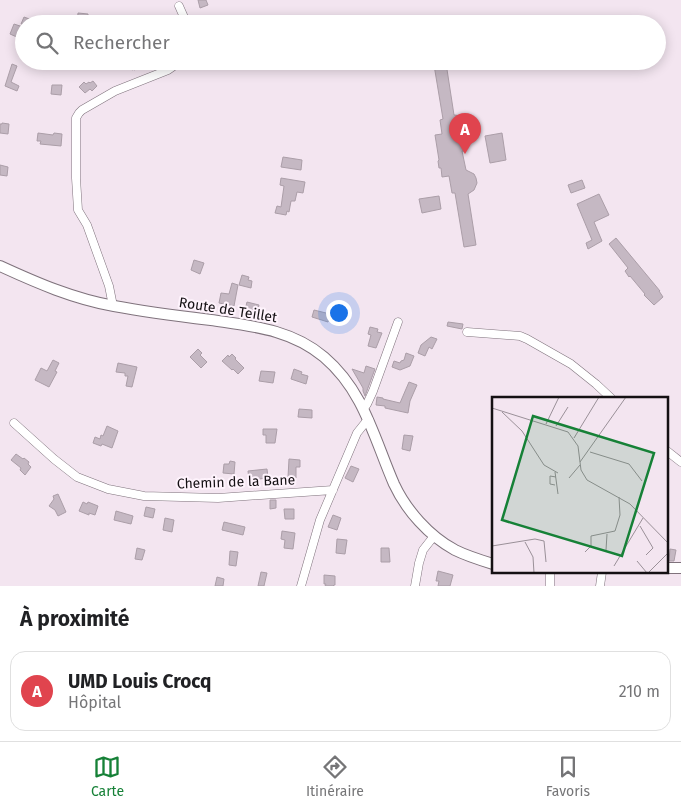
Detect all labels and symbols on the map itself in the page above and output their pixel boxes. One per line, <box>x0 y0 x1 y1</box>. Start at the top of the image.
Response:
pin: A <box>449 113 481 154</box>
street label: Route de Teillet <box>178 294 279 326</box>
your location <box>326 300 352 326</box>
inset map <box>492 397 668 574</box>
street label: Chemin de la Bane <box>177 471 295 493</box>

